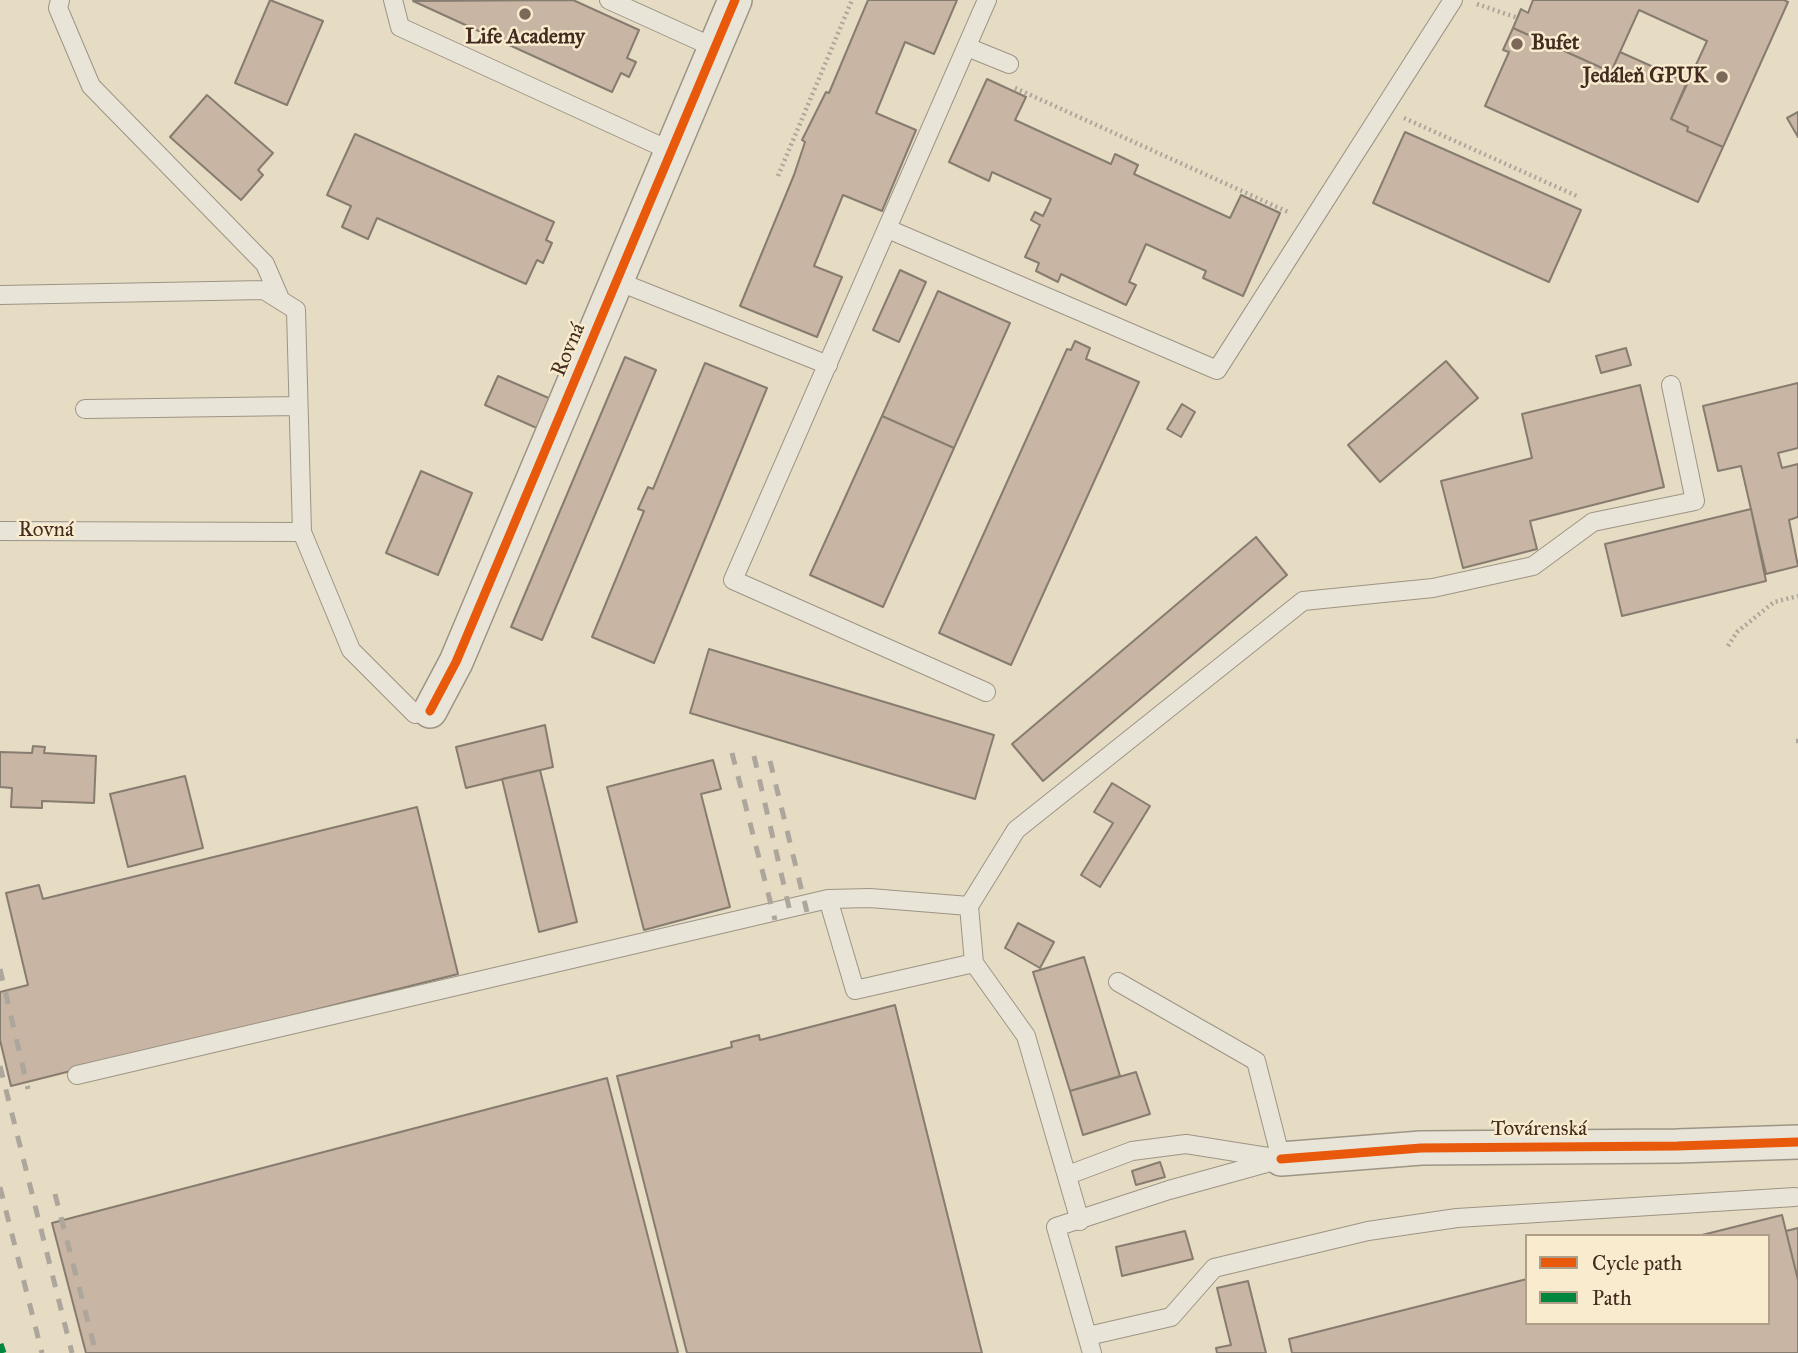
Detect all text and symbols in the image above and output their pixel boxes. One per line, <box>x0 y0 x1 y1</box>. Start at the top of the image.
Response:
marker: Life Academy <box>517 6 533 22</box>
place label: Life Academy <box>465 25 585 51</box>
place label: Bufet <box>1531 31 1579 57</box>
marker: Bufet <box>1509 36 1525 52</box>
place label: Jedáleň GPUK <box>1583 64 1708 90</box>
marker: Jedáleň GPUK <box>1714 69 1730 85</box>
street label: Rovná <box>547 320 591 380</box>
street label: Rovná <box>18 518 74 544</box>
street label: Továrenská <box>1491 1117 1587 1143</box>
legend <box>1525 1234 1770 1325</box>
text: Cycle path <box>1592 1250 1682 1276</box>
text: Path <box>1592 1285 1632 1311</box>

